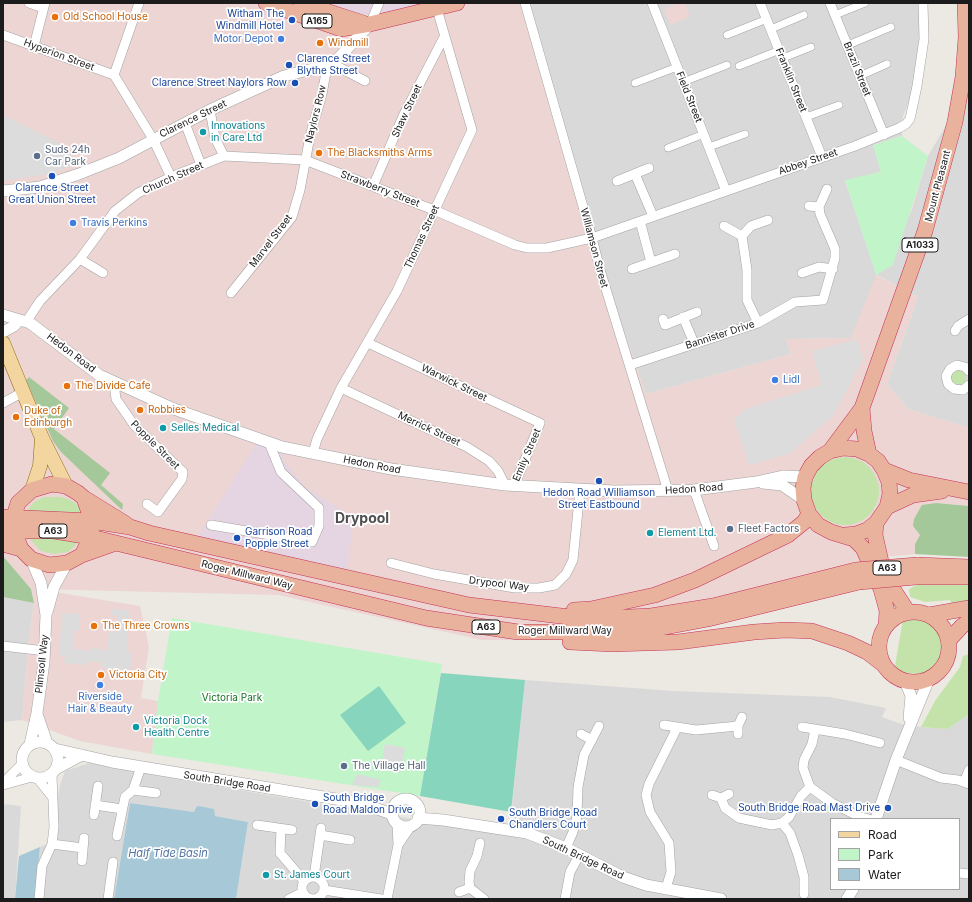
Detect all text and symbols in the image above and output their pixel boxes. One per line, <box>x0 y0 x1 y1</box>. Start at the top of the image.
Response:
place label: Witham The Windmill Hotel <box>216 8 284 32</box>
place label: Old School House <box>63 11 148 23</box>
marker: Old School House <box>50 12 60 22</box>
road number: A165 <box>302 14 332 28</box>
marker: Witham The Windmill Hotel <box>287 15 297 25</box>
place label: Motor Depot <box>214 33 273 45</box>
marker: Motor Depot <box>276 34 286 44</box>
street label: Hyperion Street <box>22 37 96 73</box>
place label: Windmill <box>328 37 368 49</box>
marker: Windmill <box>315 38 325 48</box>
street label: Brazil Street <box>841 40 873 98</box>
street label: Franklin Street <box>773 46 809 114</box>
place label: Clarence Street Blythe Street <box>297 53 370 76</box>
marker: Clarence Street Blythe Street <box>284 60 294 70</box>
street label: Field Street <box>673 70 705 124</box>
place label: Clarence Street Naylors Row <box>152 77 287 89</box>
marker: Clarence Street Naylors Row <box>290 78 300 88</box>
street label: Shaw Street <box>389 83 425 139</box>
street label: Naylors Row <box>303 84 329 144</box>
street label: Clarence Street <box>157 98 229 140</box>
place label: Innovations in Care Ltd <box>211 120 265 144</box>
marker: Innovations in Care Ltd <box>198 127 208 137</box>
place label: Suds 24h Car Park <box>45 144 90 168</box>
street label: Abbey Street <box>777 146 839 178</box>
place label: The Blacksmiths Arms <box>327 147 432 159</box>
marker: The Blacksmiths Arms <box>314 148 324 158</box>
street label: Mount Pleasant <box>923 149 953 223</box>
marker: Suds 24h Car Park <box>32 151 42 161</box>
street label: Church Street <box>141 159 205 197</box>
street label: Strawberry Street <box>339 168 421 210</box>
marker: Clarence Street Great Union Street <box>47 171 57 181</box>
place label: Clarence Street Great Union Street <box>8 182 96 206</box>
street label: Thomas Street <box>402 203 442 271</box>
street label: Williamson Street <box>578 207 610 289</box>
street label: Marvel Street <box>247 212 295 270</box>
place label: Travis Perkins <box>81 217 147 229</box>
marker: Travis Perkins <box>68 218 78 228</box>
road number: A1033 <box>902 238 938 252</box>
street label: Bannister Drive <box>684 318 756 352</box>
street label: Hedon Road <box>44 331 98 375</box>
street label: Warwick Street <box>419 362 489 404</box>
place label: Lidl <box>783 374 800 386</box>
marker: Lidl <box>770 375 780 385</box>
place label: The Divide Cafe <box>75 380 151 392</box>
marker: The Divide Cafe <box>62 381 72 391</box>
place label: Robbies <box>148 404 186 416</box>
place label: Duke of Edinburgh <box>24 405 72 428</box>
marker: Robbies <box>135 405 145 415</box>
street label: Merrick Street <box>396 409 462 449</box>
marker: Duke of Edinburgh <box>11 412 21 422</box>
street label: Popple Street <box>128 418 182 472</box>
place label: Selles Medical <box>171 422 239 434</box>
marker: Selles Medical <box>158 423 168 433</box>
street label: Emily Street <box>510 427 544 483</box>
street label: Hedon Road <box>342 454 402 476</box>
marker: Hedon Road Williamson Street Eastbound <box>594 476 604 486</box>
street label: Hedon Road <box>665 481 723 497</box>
place label: Hedon Road Williamson Street Eastbound <box>543 487 655 510</box>
district label: Drypool <box>335 511 389 527</box>
place label: Fleet Factors <box>738 523 799 535</box>
road number: A63 <box>39 524 67 538</box>
marker: Fleet Factors <box>725 524 735 534</box>
place label: Garrison Road Popple Street <box>245 526 312 550</box>
place label: Element Ltd. <box>658 527 716 539</box>
marker: Element Ltd. <box>645 528 655 538</box>
marker: Garrison Road Popple Street <box>232 533 242 543</box>
street label: Roger Millward Way <box>200 558 294 592</box>
road number: A63 <box>873 561 901 575</box>
street label: Drypool Way <box>468 574 530 594</box>
place label: The Three Crowns <box>102 620 190 632</box>
road number: A63 <box>472 620 500 634</box>
marker: The Three Crowns <box>89 621 99 631</box>
street label: Roger Millward Way <box>518 625 612 637</box>
street label: Plimsoll Way <box>33 634 51 694</box>
place label: Victoria City <box>109 669 167 681</box>
marker: Victoria City <box>96 670 106 680</box>
marker: Riverside Hair & Beauty <box>95 680 105 690</box>
place label: Riverside Hair & Beauty <box>68 691 132 714</box>
park label: Victoria Park <box>202 692 262 704</box>
place label: Victoria Dock Health Centre <box>144 715 209 738</box>
marker: Victoria Dock Health Centre <box>131 722 141 732</box>
place label: The Village Hall <box>352 760 425 772</box>
marker: The Village Hall <box>339 761 349 771</box>
street label: South Bridge Road <box>182 769 272 795</box>
place label: South Bridge Road Maldon Drive <box>323 792 413 816</box>
marker: South Bridge Road Maldon Drive <box>310 799 320 809</box>
place label: South Bridge Road Mast Drive <box>738 802 880 814</box>
marker: South Bridge Road Mast Drive <box>883 803 893 813</box>
place label: South Bridge Road Chandlers Court <box>509 807 597 830</box>
marker: South Bridge Road Chandlers Court <box>496 814 506 824</box>
legend <box>830 818 960 890</box>
text: Road <box>868 827 897 842</box>
street label: South Bridge Road <box>540 834 626 882</box>
water label: Half Tide Basin <box>128 847 208 861</box>
text: Park <box>868 847 894 862</box>
text: Water <box>868 867 901 882</box>
place label: St. James Court <box>274 869 350 881</box>
marker: St. James Court <box>261 870 271 880</box>

